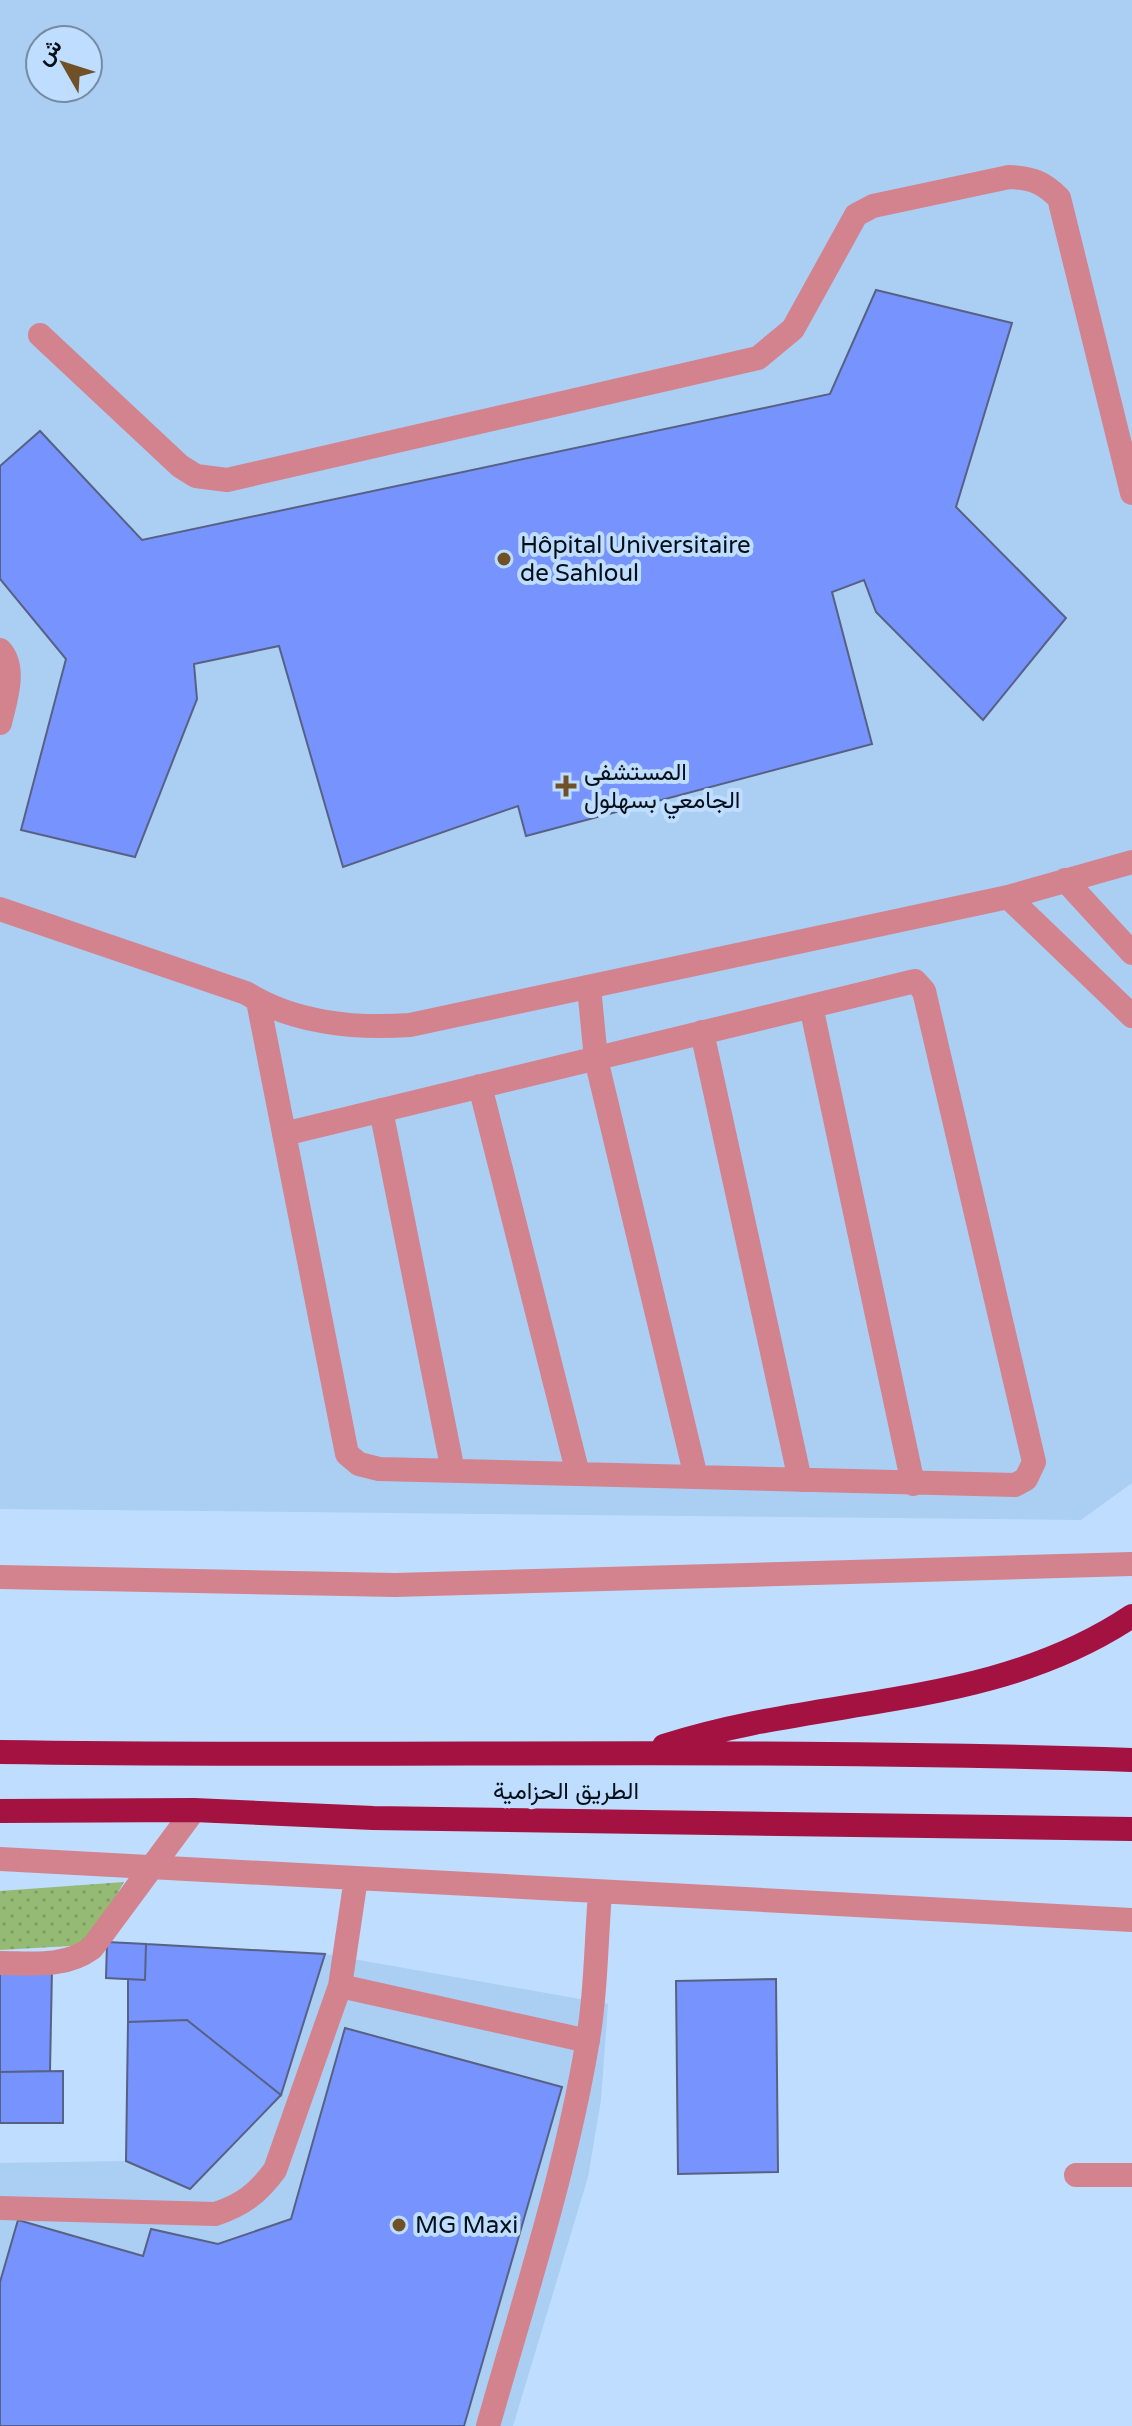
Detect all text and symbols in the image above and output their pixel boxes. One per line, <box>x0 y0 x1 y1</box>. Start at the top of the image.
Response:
north arrow <box>24 24 104 104</box>
text: ش <box>31 34 68 70</box>
place label: Hôpital Universitaire de Sahloul <box>520 531 751 588</box>
marker: Hôpital Universitaire de Sahloul <box>495 550 513 568</box>
place label: المستشفى الجامعي بسهلول <box>584 758 740 819</box>
marker: المستشفى الجامعي بسهلول <box>555 775 577 797</box>
street label: الطريق الحزامية <box>493 1777 639 1806</box>
place label: MG Maxi <box>415 2211 518 2240</box>
marker: MG Maxi <box>390 2216 408 2234</box>

